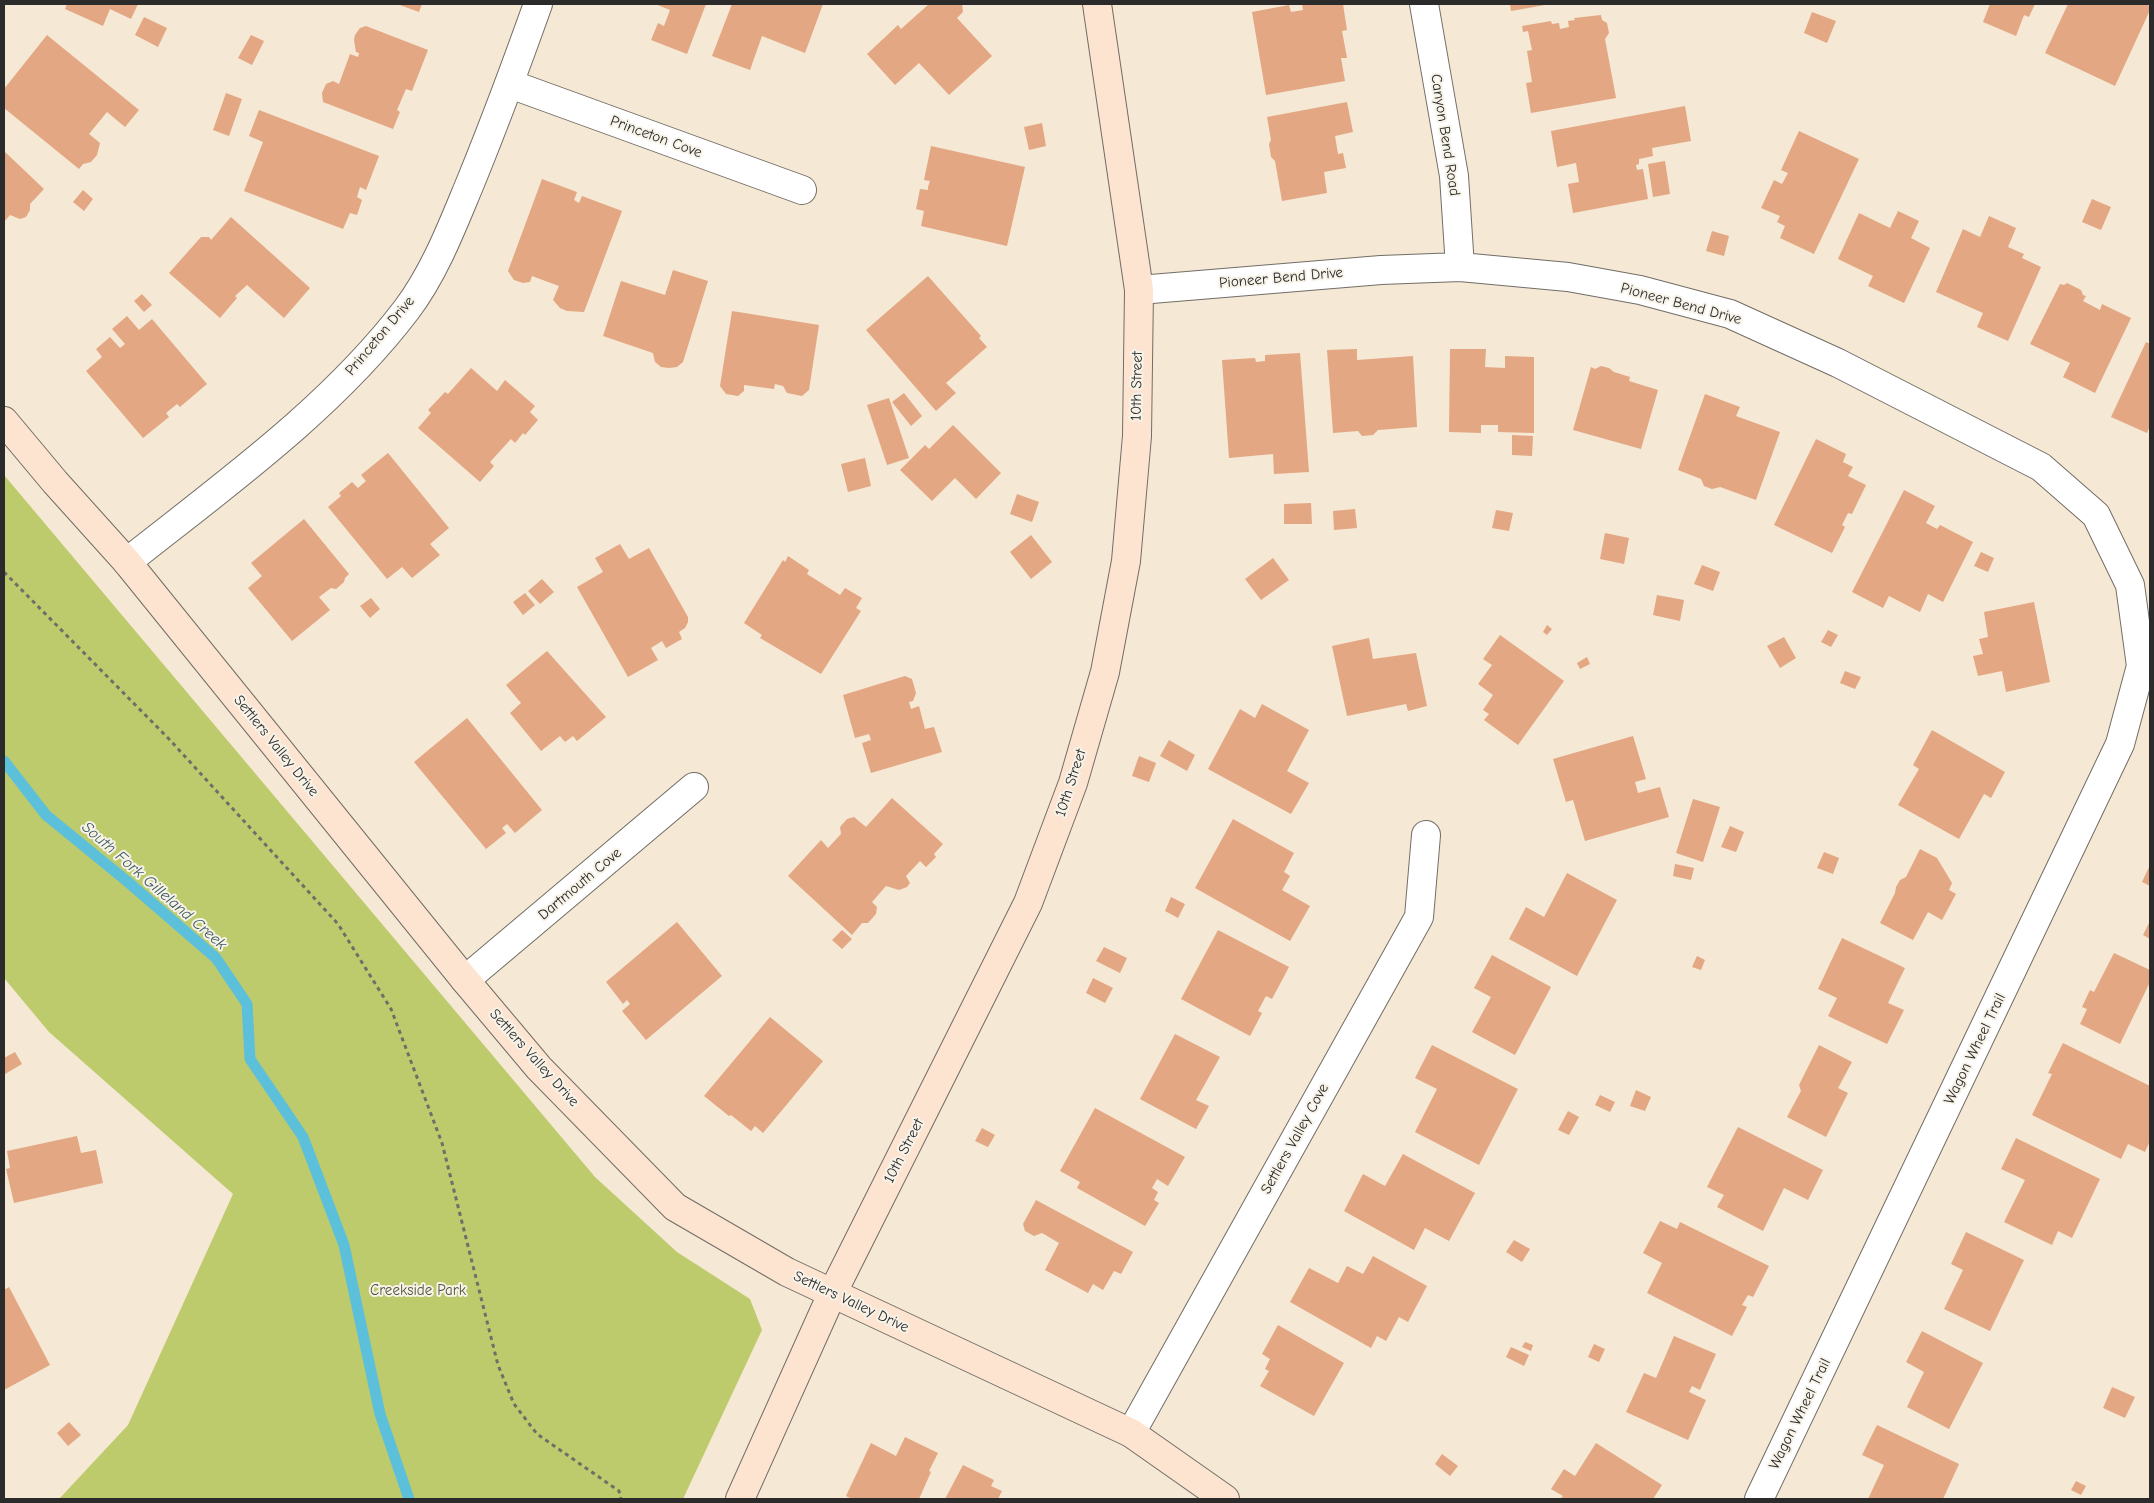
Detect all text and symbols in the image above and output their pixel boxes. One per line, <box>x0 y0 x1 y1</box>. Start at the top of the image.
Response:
street label: Canyon Bend Road <box>1426 73 1464 197</box>
street label: Princeton Cove <box>608 112 704 162</box>
street label: Pioneer Bend Drive <box>1218 264 1344 292</box>
street label: Pioneer Bend Drive <box>1619 279 1743 329</box>
street label: Princeton Drive <box>342 293 418 379</box>
street label: 10th Street <box>1127 351 1147 421</box>
street label: Settlers Valley Drive <box>230 692 322 800</box>
street label: 10th Street <box>1052 747 1090 819</box>
water label: South Fork Gilleland Creek <box>78 818 230 954</box>
street label: Dartmouth Cove <box>535 844 625 924</box>
street label: Wagon Wheel Trail <box>1940 991 2010 1107</box>
street label: Settlers Valley Drive <box>485 1005 583 1111</box>
street label: Settlers Valley Cove <box>1257 1081 1333 1197</box>
street label: 10th Street <box>880 1116 928 1186</box>
street label: Settlers Valley Drive <box>790 1267 912 1337</box>
park label: Creekside Park <box>370 1282 466 1300</box>
street label: Wagon Wheel Trail <box>1765 1356 1835 1472</box>

